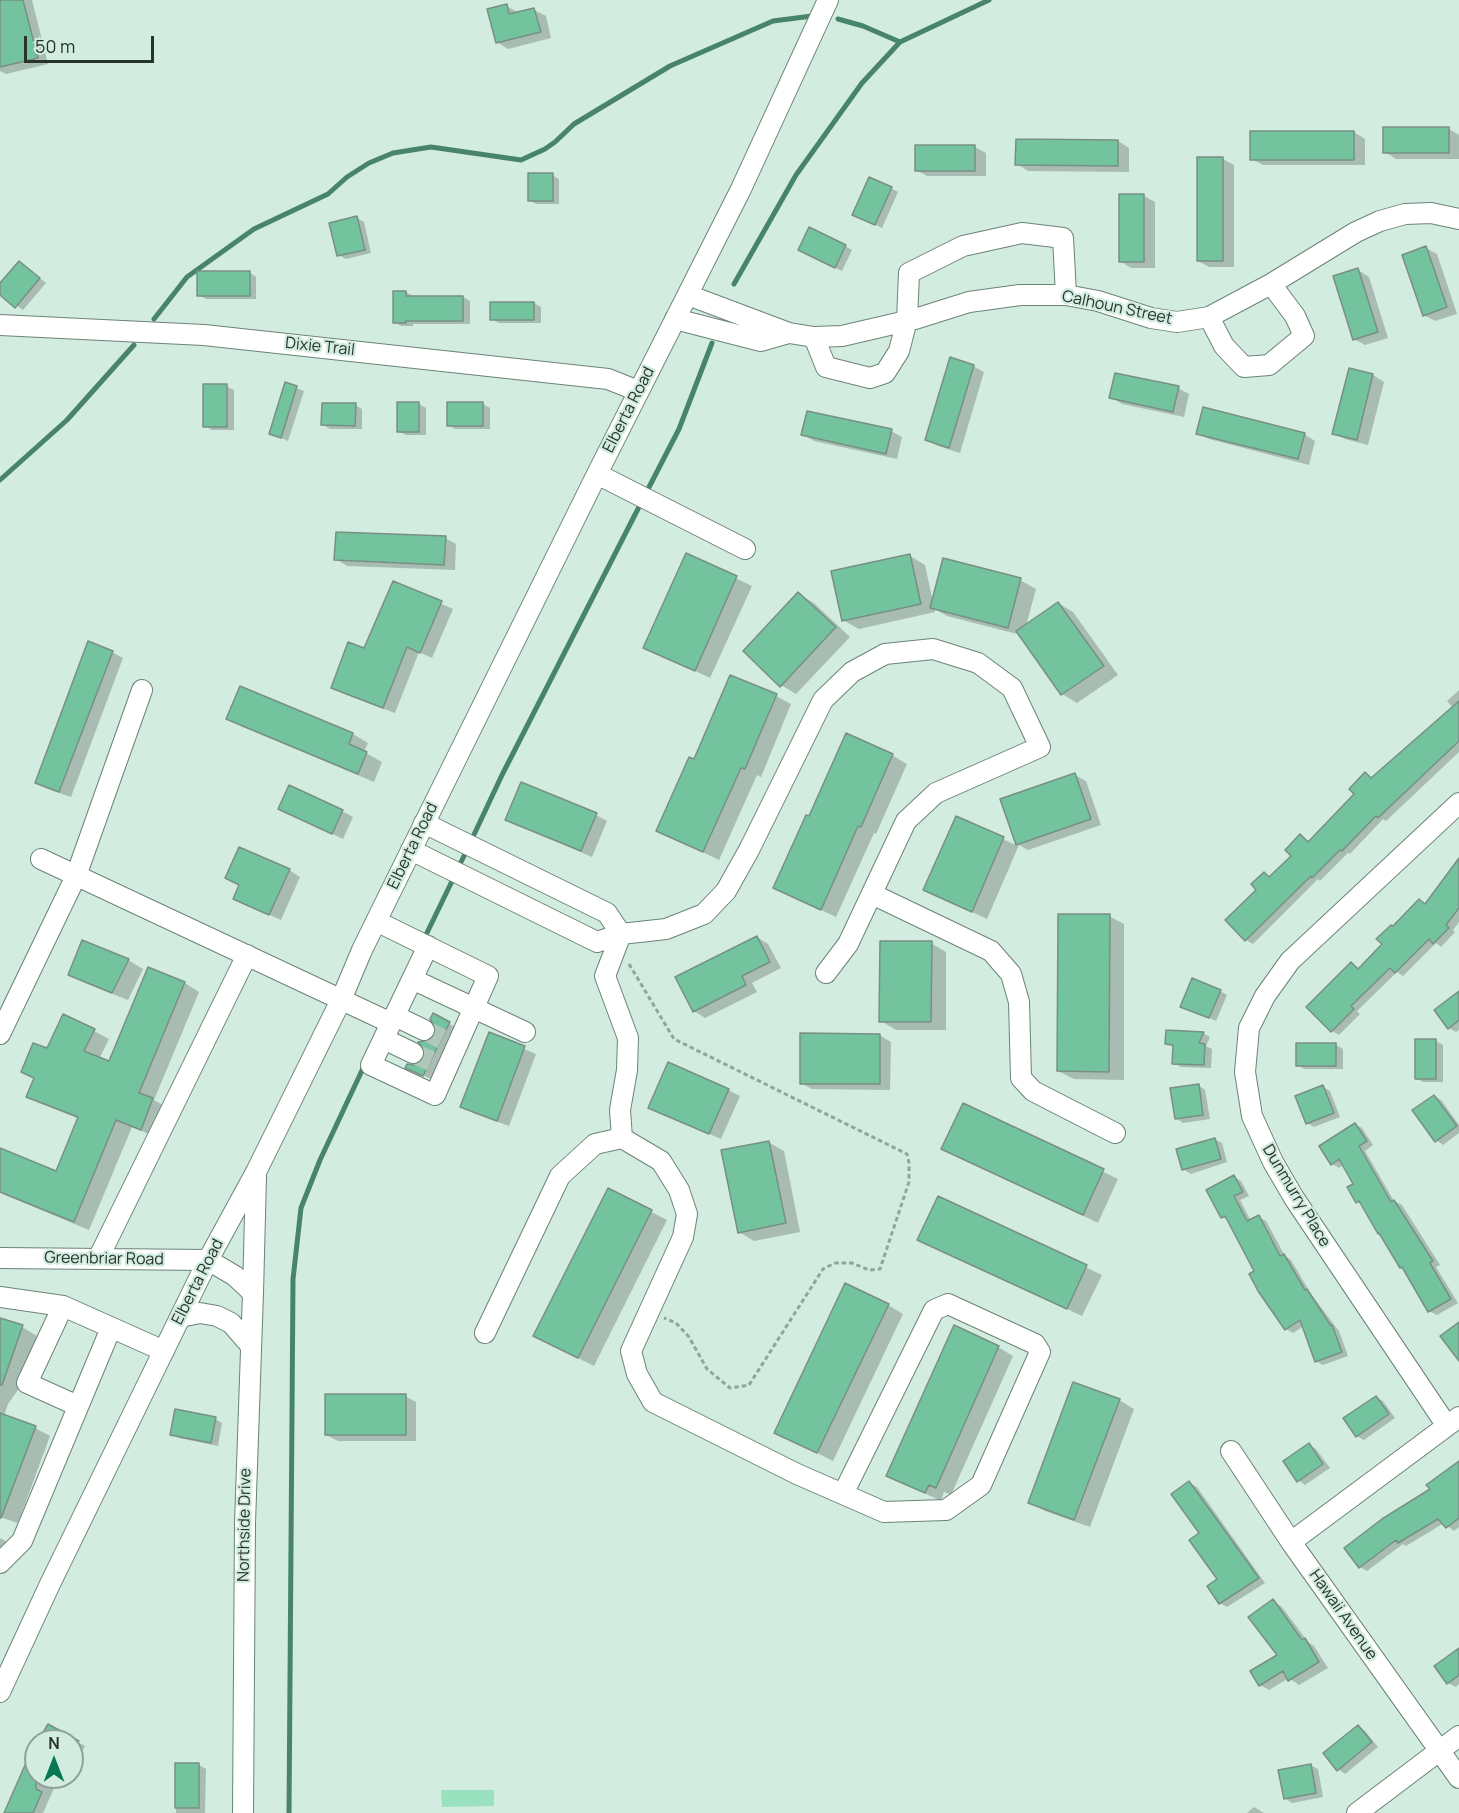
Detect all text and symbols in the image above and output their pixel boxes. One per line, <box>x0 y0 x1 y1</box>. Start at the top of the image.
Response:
scale bar <box>27 24 158 62</box>
text: 50 m <box>35 34 75 58</box>
street label: Calhoun Street <box>1060 287 1174 329</box>
street label: Dixie Trail <box>284 334 356 360</box>
street label: Elberta Road <box>599 364 659 456</box>
street label: Elberta Road <box>384 800 442 892</box>
street label: Dunmurry Place <box>1258 1141 1334 1251</box>
street label: Elberta Road <box>168 1236 228 1328</box>
street label: Greenbriar Road <box>44 1248 164 1270</box>
street label: Northside Drive <box>234 1468 256 1582</box>
street label: Hawaii Avenue <box>1305 1566 1381 1664</box>
north arrow <box>24 1729 84 1789</box>
text: N <box>48 1732 60 1754</box>

